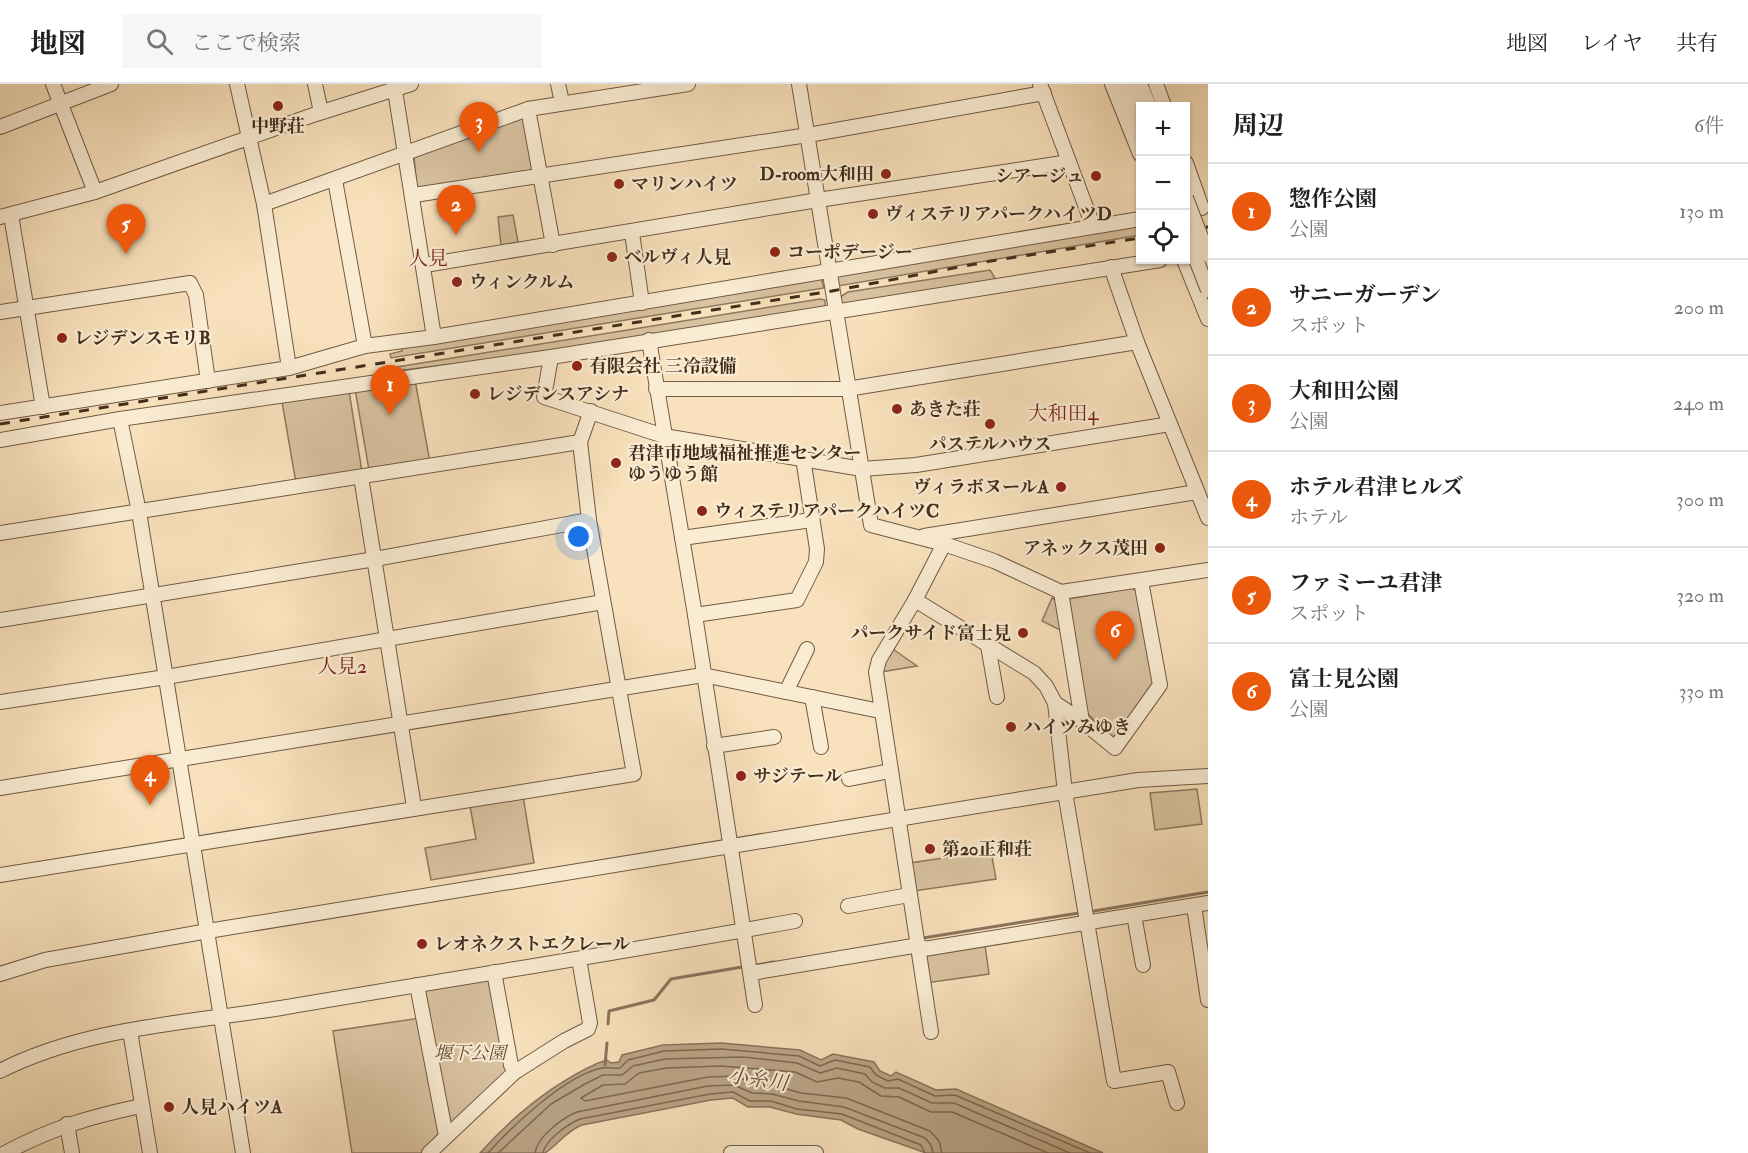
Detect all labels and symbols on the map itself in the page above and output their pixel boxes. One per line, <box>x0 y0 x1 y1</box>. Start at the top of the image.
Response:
marker: 中野荘 <box>271 99 285 113</box>
pin: 3 <box>460 103 498 152</box>
place label: 中野荘 <box>251 115 305 138</box>
place label: D-room大和田 <box>760 163 874 186</box>
place label: シアージュ <box>995 165 1084 188</box>
marker: D-room大和田 <box>879 167 893 181</box>
marker: シアージュ <box>1089 169 1103 183</box>
place label: マリンハイツ <box>631 173 738 196</box>
marker: マリンハイツ <box>612 177 626 191</box>
pin: 2 <box>436 186 476 235</box>
place label: ヴィステリアパークハイツD <box>885 203 1112 226</box>
pin: 5 <box>106 204 146 254</box>
marker: ヴィステリアパークハイツD <box>866 207 880 221</box>
place label: コーポデージー <box>787 241 913 264</box>
marker: コーポデージー <box>768 245 782 259</box>
district label: 人見 <box>408 246 448 271</box>
place label: ベルヴィ人見 <box>624 246 731 269</box>
marker: ベルヴィ人見 <box>605 250 619 264</box>
place label: ウィンクルム <box>469 271 574 294</box>
marker: ウィンクルム <box>450 275 464 289</box>
place label: レジデンスモリB <box>74 327 210 350</box>
marker: レジデンスモリB <box>55 331 69 345</box>
place label: 有限会社 三冷設備 <box>589 355 737 378</box>
marker: 有限会社 三冷設備 <box>570 359 584 373</box>
pin: 1 <box>370 366 410 415</box>
place label: レジデンスアシナ <box>487 383 629 406</box>
marker: レジデンスアシナ <box>468 387 482 401</box>
place label: あきた荘 <box>909 398 981 421</box>
district label: 大和田4 <box>1028 401 1100 426</box>
marker: あきた荘 <box>890 402 904 416</box>
marker: パステルハウス <box>983 417 997 431</box>
place label: パステルハウス <box>929 433 1051 456</box>
place label: 君津市地域福祉推進センター ゆうゆう館 <box>628 442 861 486</box>
marker: 君津市地域福祉推進センター ゆうゆう館 <box>609 456 623 470</box>
place label: ヴィラボヌールA <box>913 476 1050 499</box>
marker: ヴィラボヌールA <box>1054 480 1068 494</box>
place label: ウィステリアパークハイツC <box>714 500 939 523</box>
marker: ウィステリアパークハイツC <box>695 504 709 518</box>
your location <box>564 522 593 551</box>
place label: アネックス茂田 <box>1023 537 1148 560</box>
marker: アネックス茂田 <box>1153 541 1167 555</box>
pin: 6 <box>1096 612 1134 661</box>
place label: パークサイド富士見 <box>850 622 1011 645</box>
marker: パークサイド富士見 <box>1016 626 1030 640</box>
district label: 人見2 <box>317 654 367 679</box>
place label: ハイツみゆき <box>1023 716 1131 739</box>
marker: ハイツみゆき <box>1004 720 1018 734</box>
pin: 4 <box>130 756 170 805</box>
place label: サジテール <box>753 765 842 788</box>
marker: サジテール <box>734 769 748 783</box>
place label: 第20正和荘 <box>942 838 1032 861</box>
marker: 第20正和荘 <box>923 842 937 856</box>
place label: レオネクストエクレール <box>434 933 631 956</box>
marker: レオネクストエクレール <box>415 937 429 951</box>
park label: 堰下公園 <box>434 1042 509 1065</box>
water label: 小糸川 <box>726 1063 791 1096</box>
place label: 人見ハイツA <box>181 1096 283 1119</box>
marker: 人見ハイツA <box>162 1100 176 1114</box>

